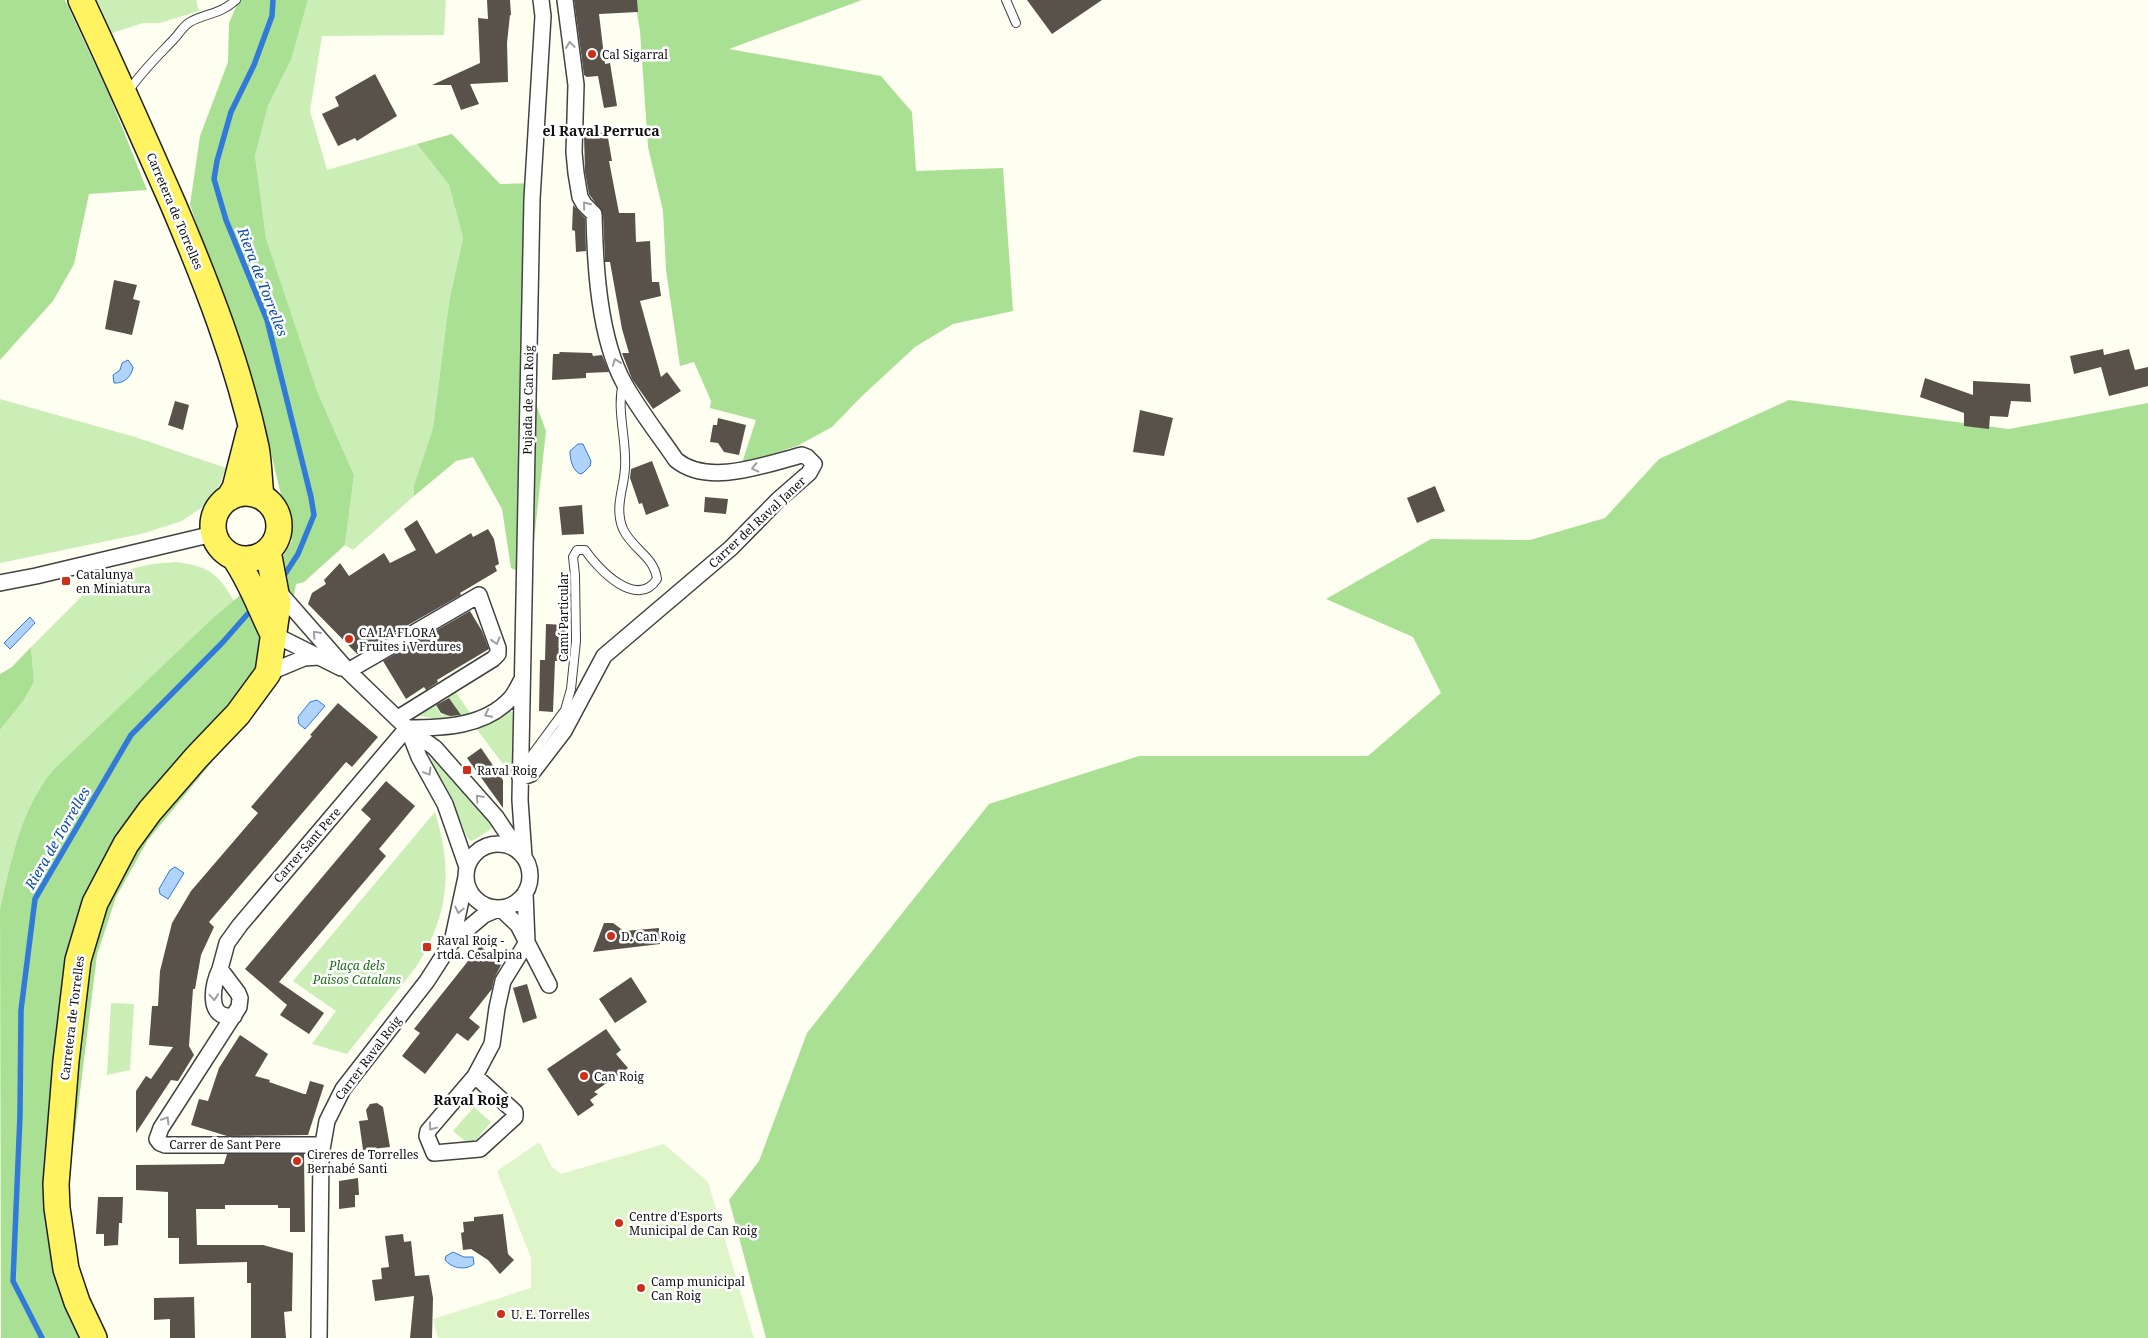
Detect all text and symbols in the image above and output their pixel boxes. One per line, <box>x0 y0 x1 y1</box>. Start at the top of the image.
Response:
one-way arrow <box>566 41 576 50</box>
place label: Cal Sigarral <box>602 46 668 63</box>
marker: Cal Sigarral <box>586 48 598 60</box>
district label: el Raval Perruca <box>542 121 660 140</box>
street label: Carretera de Torrelles <box>143 150 207 272</box>
one-way arrow <box>584 202 592 211</box>
water label: Riera de Torrelles <box>233 224 293 340</box>
street label: Pujada de Can Roig <box>519 345 537 455</box>
one-way arrow <box>612 358 622 367</box>
one-way arrow <box>750 462 759 473</box>
street label: Carrer del Raval Janer <box>705 472 810 572</box>
place label: Catalunya en Miniatura <box>76 566 151 597</box>
street label: Camí Particular <box>555 572 572 662</box>
marker: Catalunya en Miniatura <box>60 575 72 587</box>
place label: CA LA FLORA Fruites i Verdures <box>359 624 461 655</box>
one-way arrow <box>312 631 321 640</box>
marker: CA LA FLORA Fruites i Verdures <box>343 633 355 645</box>
one-way arrow <box>490 636 500 644</box>
one-way arrow <box>484 708 493 718</box>
place label: Raval Roig <box>477 762 538 779</box>
marker: Raval Roig <box>461 764 473 776</box>
one-way arrow <box>422 766 432 775</box>
water label: Riera de Torrelles <box>20 783 94 893</box>
one-way arrow <box>476 795 485 804</box>
street label: Carrer Sant Pere <box>270 804 344 886</box>
one-way arrow <box>454 905 464 914</box>
place label: D. Can Roig <box>621 928 686 945</box>
marker: D. Can Roig <box>605 930 617 942</box>
place label: Raval Roig - rtda. Cesalpina <box>437 932 523 963</box>
marker: Raval Roig - rtda. Cesalpina <box>421 941 433 953</box>
street label: Carretera de Torrelles <box>56 955 88 1081</box>
park label: Plaça dels Països Catalans <box>312 957 402 988</box>
one-way arrow <box>208 994 219 1002</box>
street label: Carrer Raval Roig <box>331 1012 405 1103</box>
place label: Can Roig <box>594 1068 645 1085</box>
marker: Can Roig <box>578 1070 590 1082</box>
district label: Raval Roig <box>433 1090 509 1109</box>
one-way arrow <box>159 1116 169 1125</box>
one-way arrow <box>430 1121 438 1130</box>
street label: Carrer de Sant Pere <box>169 1136 281 1153</box>
place label: Cireres de Torrelles Bernabé Santi <box>307 1146 418 1177</box>
marker: Cireres de Torrelles Bernabé Santi <box>291 1155 303 1167</box>
place label: Centre d'Esports Municipal de Can Roig <box>629 1208 758 1239</box>
marker: Centre d'Esports Municipal de Can Roig <box>613 1217 625 1229</box>
place label: Camp municipal Can Roig <box>651 1273 745 1304</box>
marker: Camp municipal Can Roig <box>635 1282 647 1294</box>
place label: U. E. Torrelles <box>511 1306 590 1323</box>
marker: U. E. Torrelles <box>495 1308 507 1320</box>

